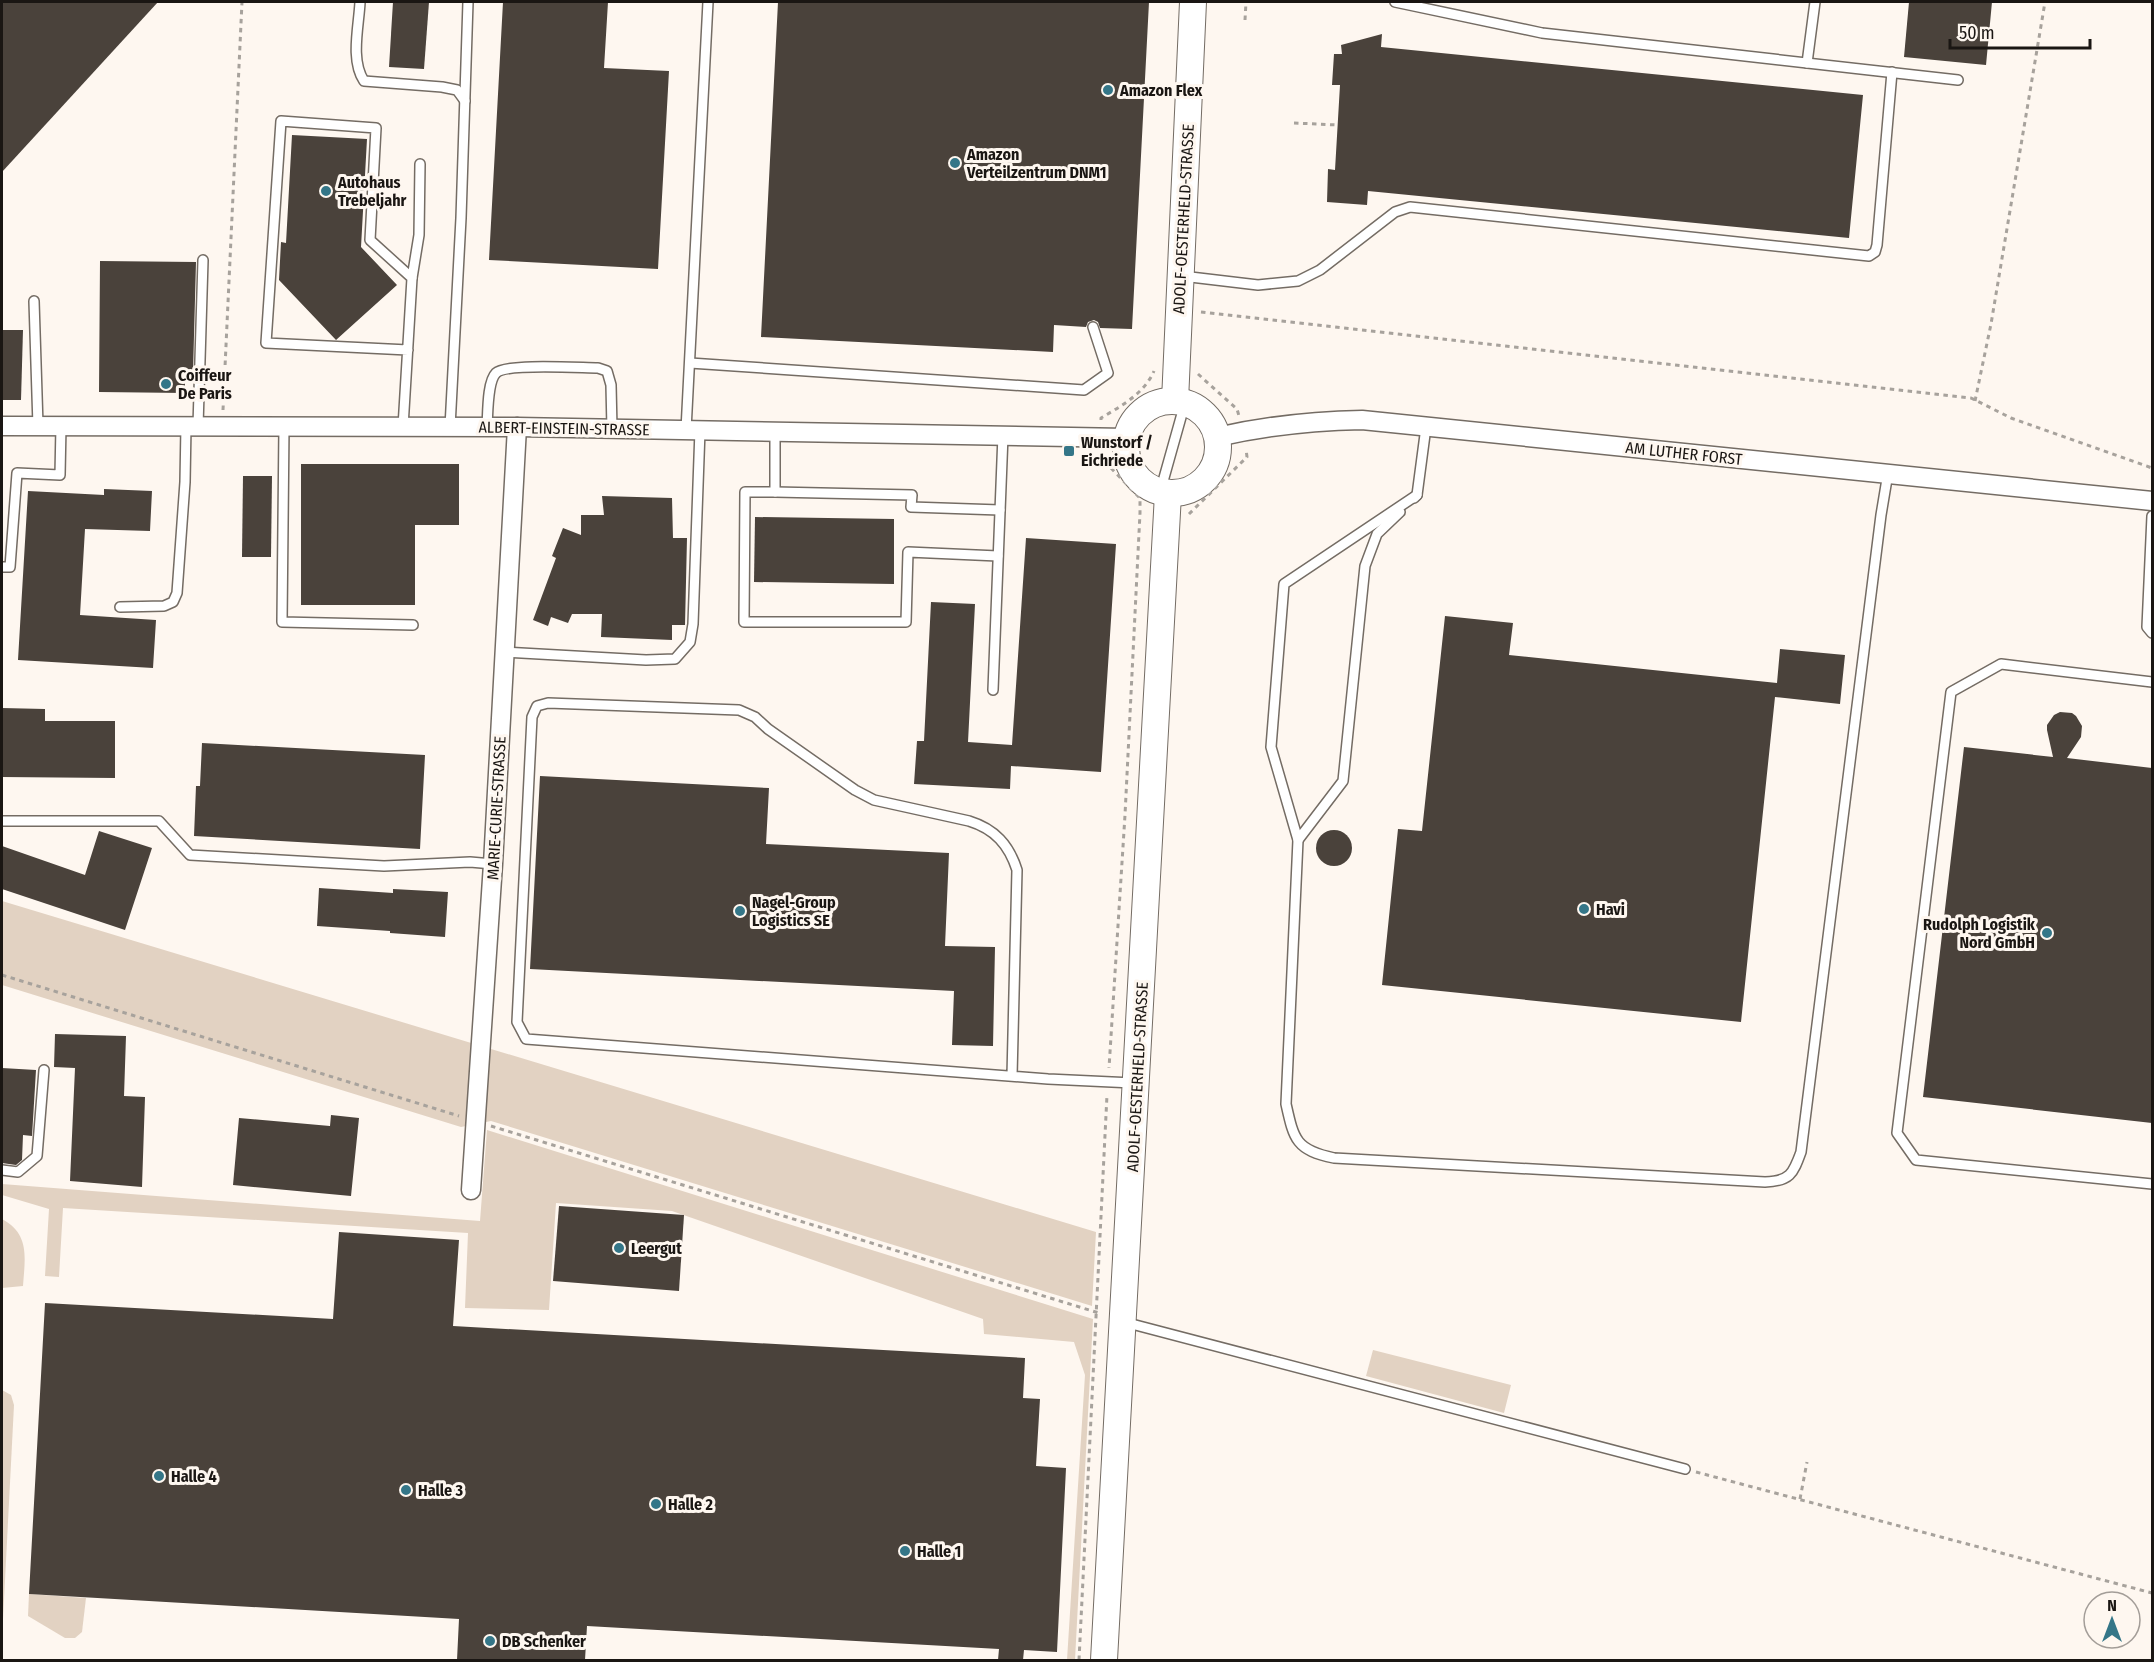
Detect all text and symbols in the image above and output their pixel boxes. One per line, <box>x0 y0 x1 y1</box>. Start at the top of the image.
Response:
scale bar <box>1950 12 2090 50</box>
text: 50 m <box>1959 22 1995 44</box>
place label: Amazon Flex <box>1119 81 1203 100</box>
marker: Amazon Flex <box>1101 83 1115 97</box>
street label: ADOLF-OESTERHELD-STRASSE <box>1169 123 1198 315</box>
place label: Amazon Verteilzentrum DNM1 <box>966 145 1107 182</box>
marker: Amazon Verteilzentrum DNM1 <box>948 156 962 170</box>
place label: Autohaus Trebeljahr <box>337 173 407 210</box>
marker: Autohaus Trebeljahr <box>319 184 333 198</box>
place label: Coiffeur De Paris <box>178 366 232 403</box>
marker: Coiffeur De Paris <box>159 377 173 391</box>
street label: ALBERT-EINSTEIN-STRASSE <box>478 418 650 439</box>
place label: Wunstorf / Eichriede <box>1081 433 1153 470</box>
street label: AM LUTHER FORST <box>1625 438 1744 469</box>
marker: Wunstorf / Eichriede <box>1062 444 1076 458</box>
street label: MARIE-CURIE-STRASSE <box>483 736 510 880</box>
place label: Nagel-Group Logistics SE <box>752 893 836 930</box>
place label: Havi <box>1596 900 1625 919</box>
marker: Havi <box>1577 902 1591 916</box>
marker: Nagel-Group Logistics SE <box>733 904 747 918</box>
place label: Rudolph Logistik Nord GmbH <box>1923 915 2036 952</box>
marker: Rudolph Logistik Nord GmbH <box>2040 926 2054 940</box>
street label: ADOLF-OESTERHELD-STRASSE <box>1123 981 1152 1173</box>
place label: Leergut <box>631 1239 682 1258</box>
marker: Leergut <box>612 1241 626 1255</box>
place label: Halle 4 <box>171 1467 217 1486</box>
marker: Halle 4 <box>152 1469 166 1483</box>
place label: Halle 3 <box>418 1481 464 1500</box>
marker: Halle 3 <box>399 1483 413 1497</box>
place label: Halle 2 <box>668 1495 714 1514</box>
marker: Halle 2 <box>649 1497 663 1511</box>
place label: Halle 1 <box>917 1542 961 1561</box>
marker: Halle 1 <box>898 1544 912 1558</box>
north arrow <box>2082 1590 2142 1650</box>
text: N <box>2107 1596 2117 1615</box>
place label: DB Schenker <box>502 1632 586 1651</box>
marker: DB Schenker <box>483 1634 497 1648</box>

